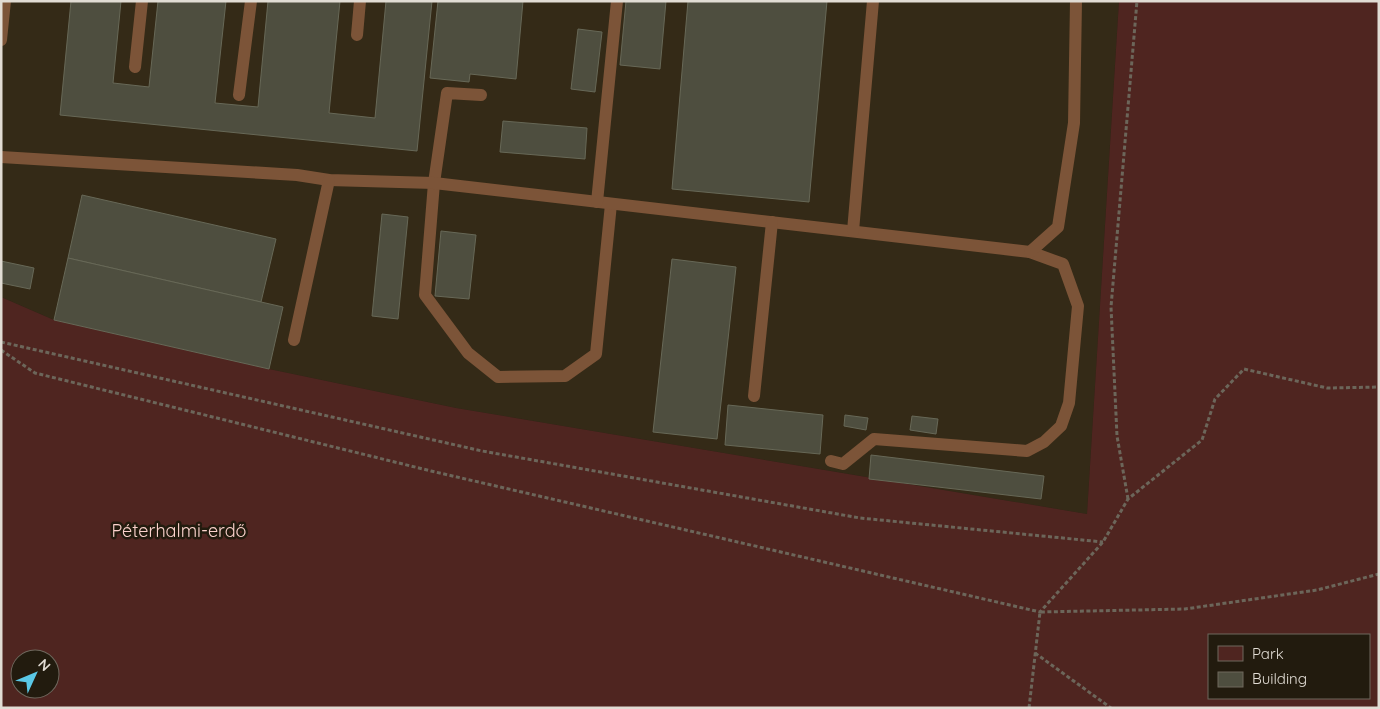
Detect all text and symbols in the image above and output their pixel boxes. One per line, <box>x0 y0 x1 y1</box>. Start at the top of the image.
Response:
park label: Péterhalmi-erdő <box>112 519 246 542</box>
legend <box>1208 634 1370 699</box>
text: Park <box>1252 644 1284 663</box>
north arrow <box>10 649 60 699</box>
text: N <box>34 655 54 675</box>
text: Building <box>1252 669 1307 688</box>

